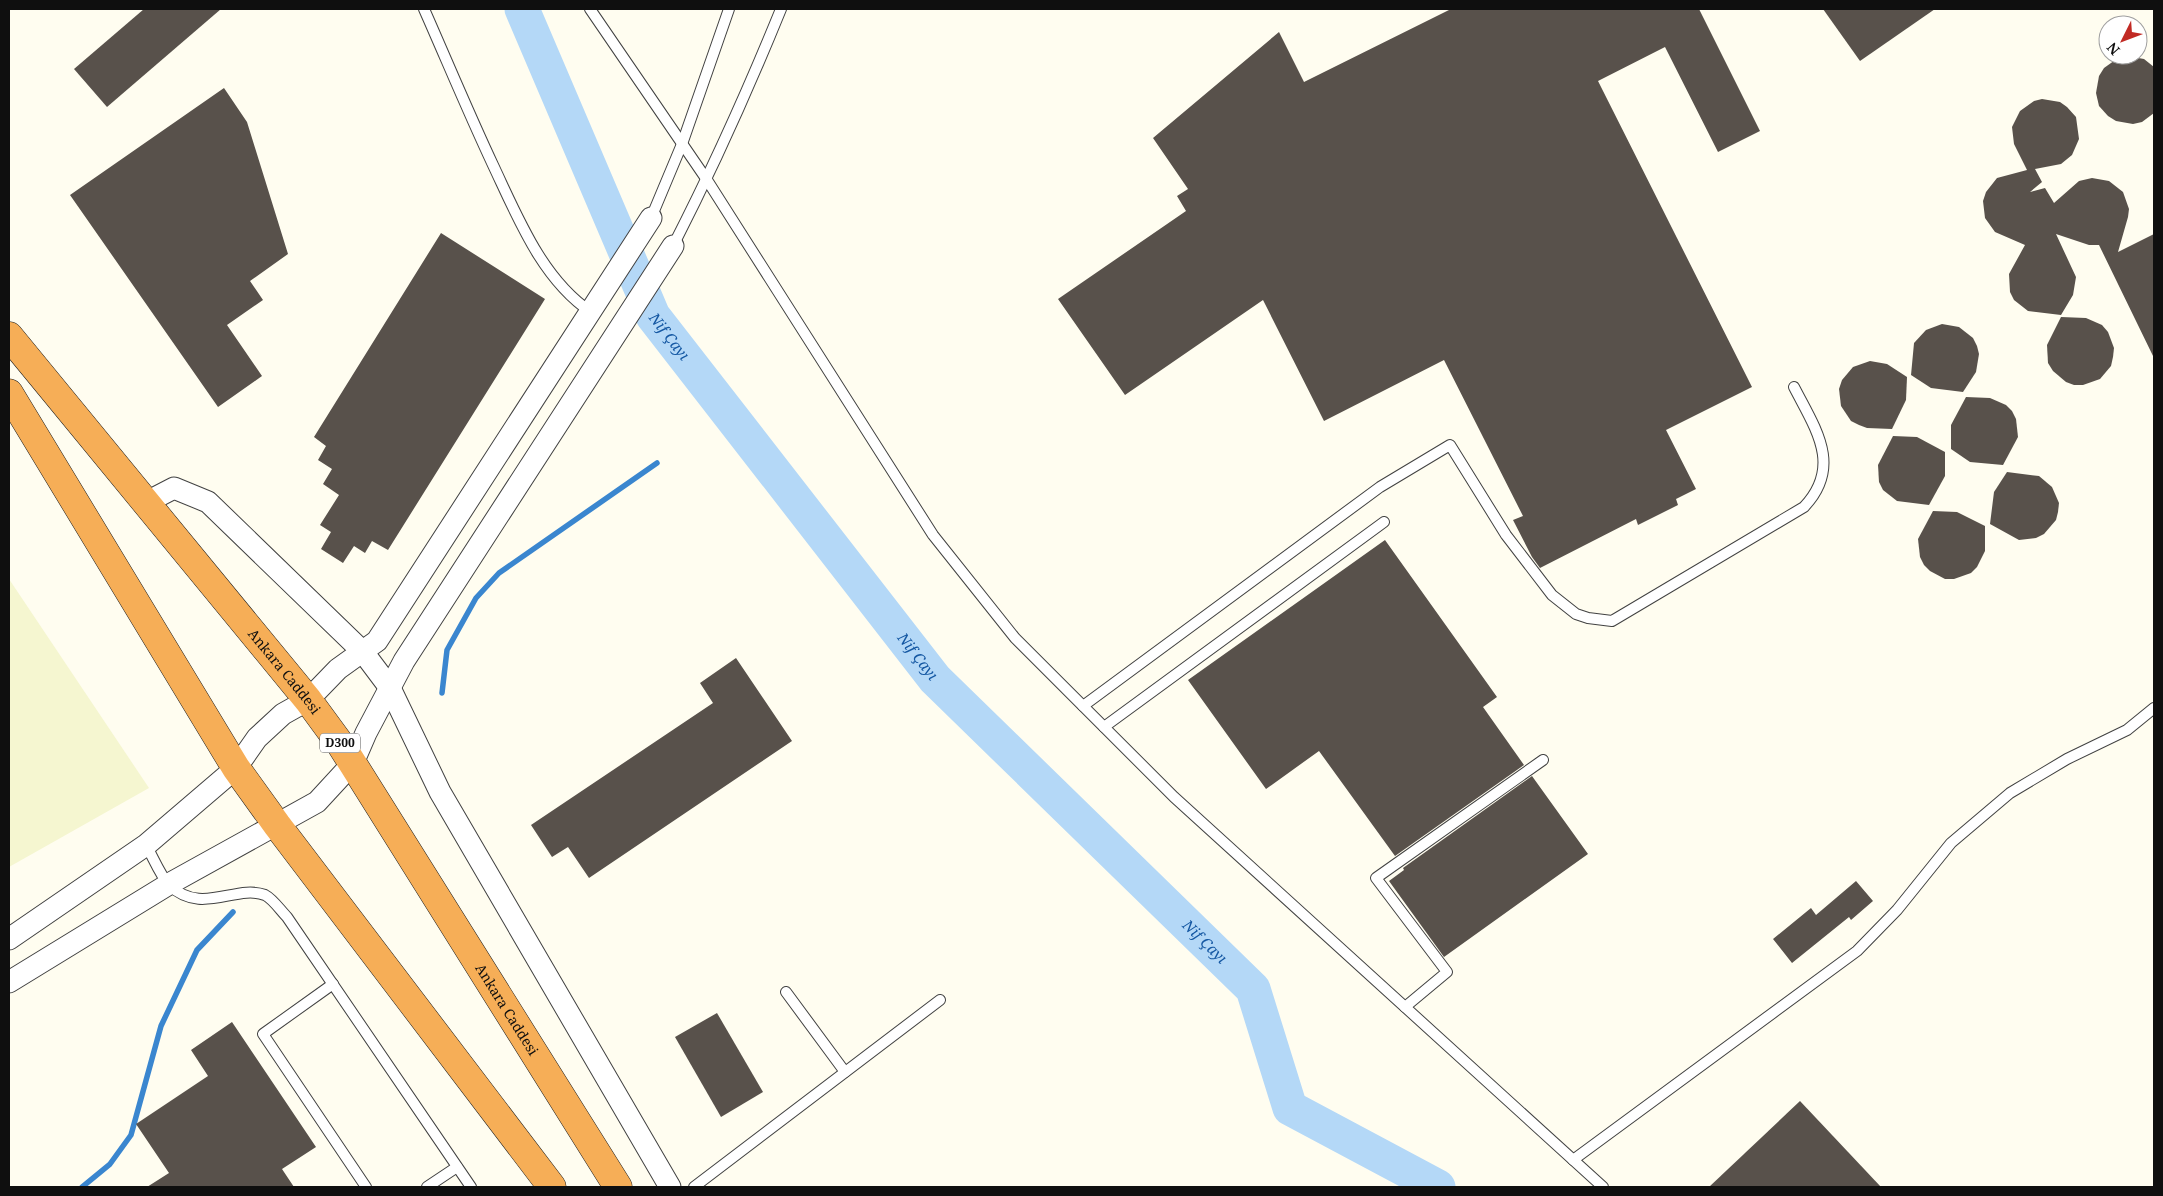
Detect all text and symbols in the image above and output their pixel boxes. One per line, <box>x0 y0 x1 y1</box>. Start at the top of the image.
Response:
north arrow <box>2098 15 2148 65</box>
text: N <box>2102 39 2124 59</box>
water label: Nif Çayı <box>644 307 695 364</box>
street label: Ankara Caddesi <box>244 624 325 718</box>
water label: Nif Çayı <box>893 627 943 684</box>
road number: D300 <box>320 734 360 752</box>
water label: Nif Çayı <box>1178 914 1232 968</box>
street label: Ankara Caddesi <box>471 960 543 1059</box>

